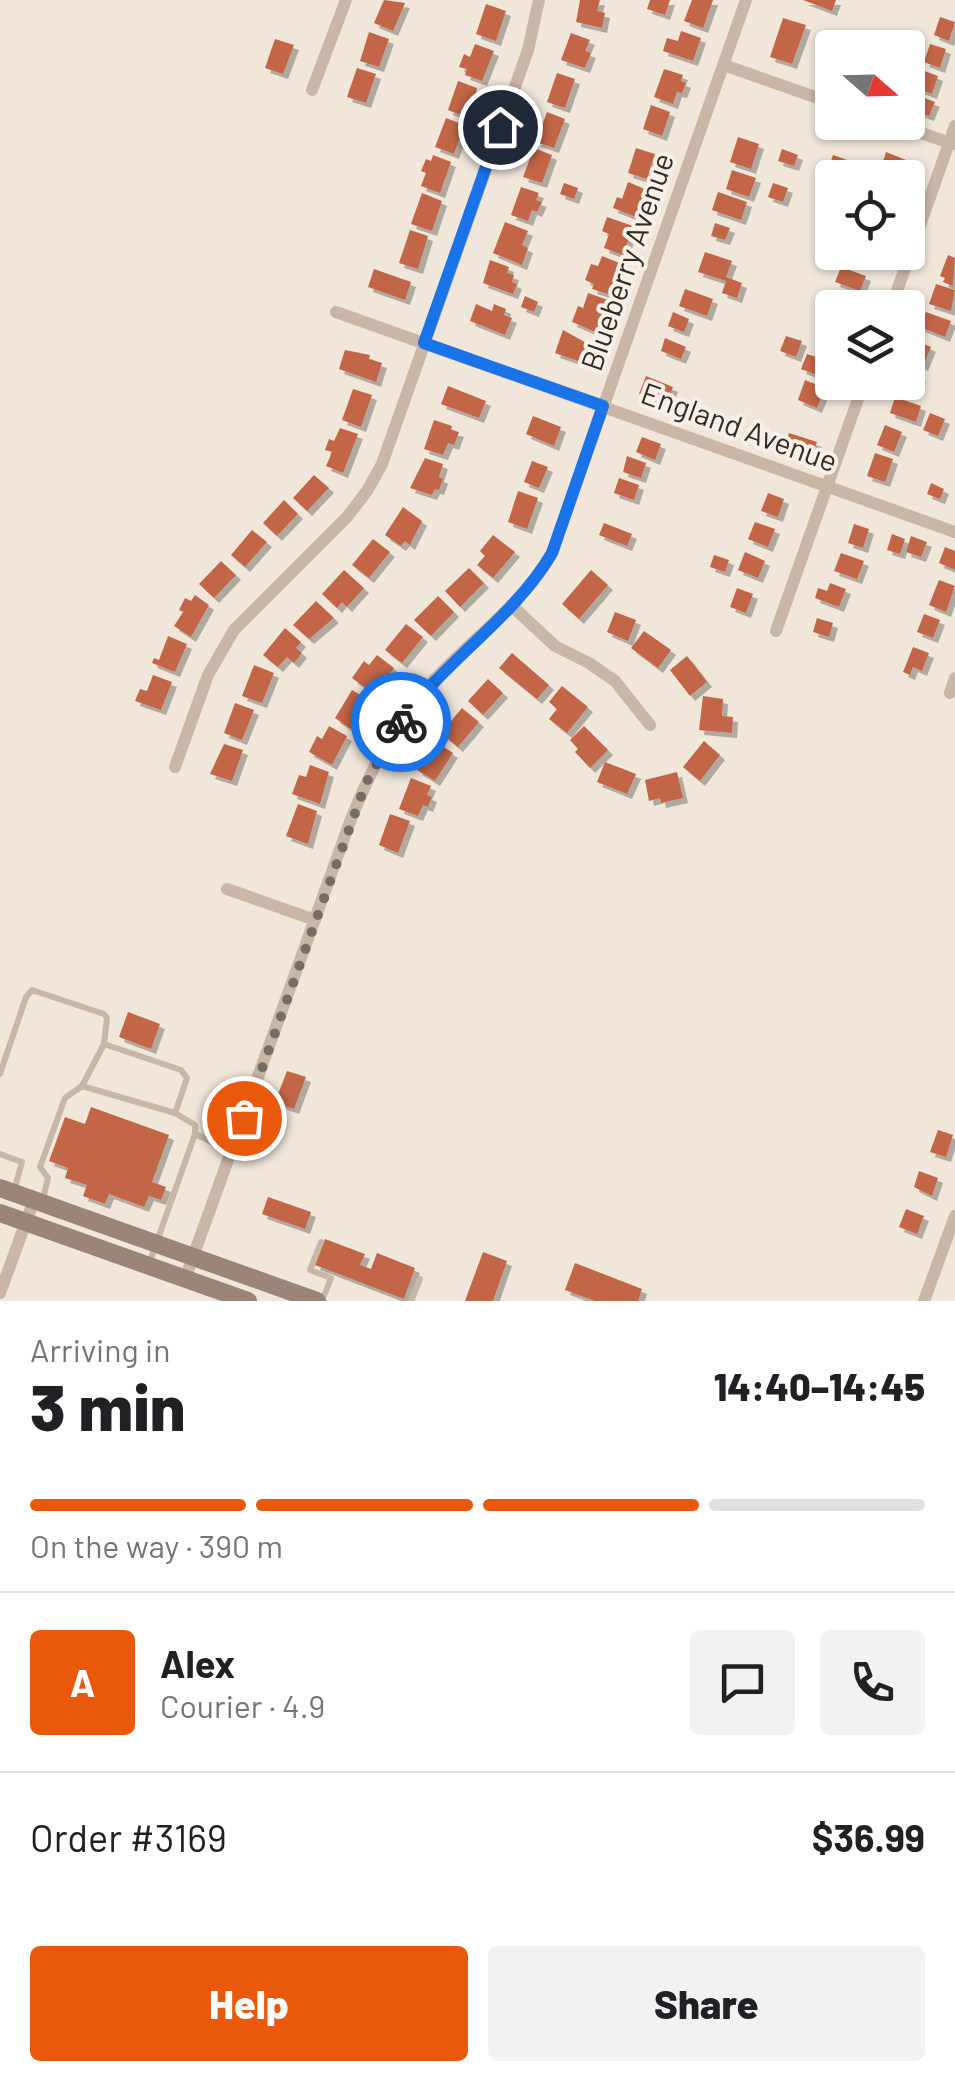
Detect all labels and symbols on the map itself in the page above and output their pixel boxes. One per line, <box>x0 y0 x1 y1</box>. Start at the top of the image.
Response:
north arrow <box>815 30 925 140</box>
pin <box>458 85 543 170</box>
street label: Blueberry Avenue <box>572 148 680 375</box>
street label: England Avenue <box>637 374 843 478</box>
courier <box>351 672 451 772</box>
pin <box>202 1076 287 1161</box>

